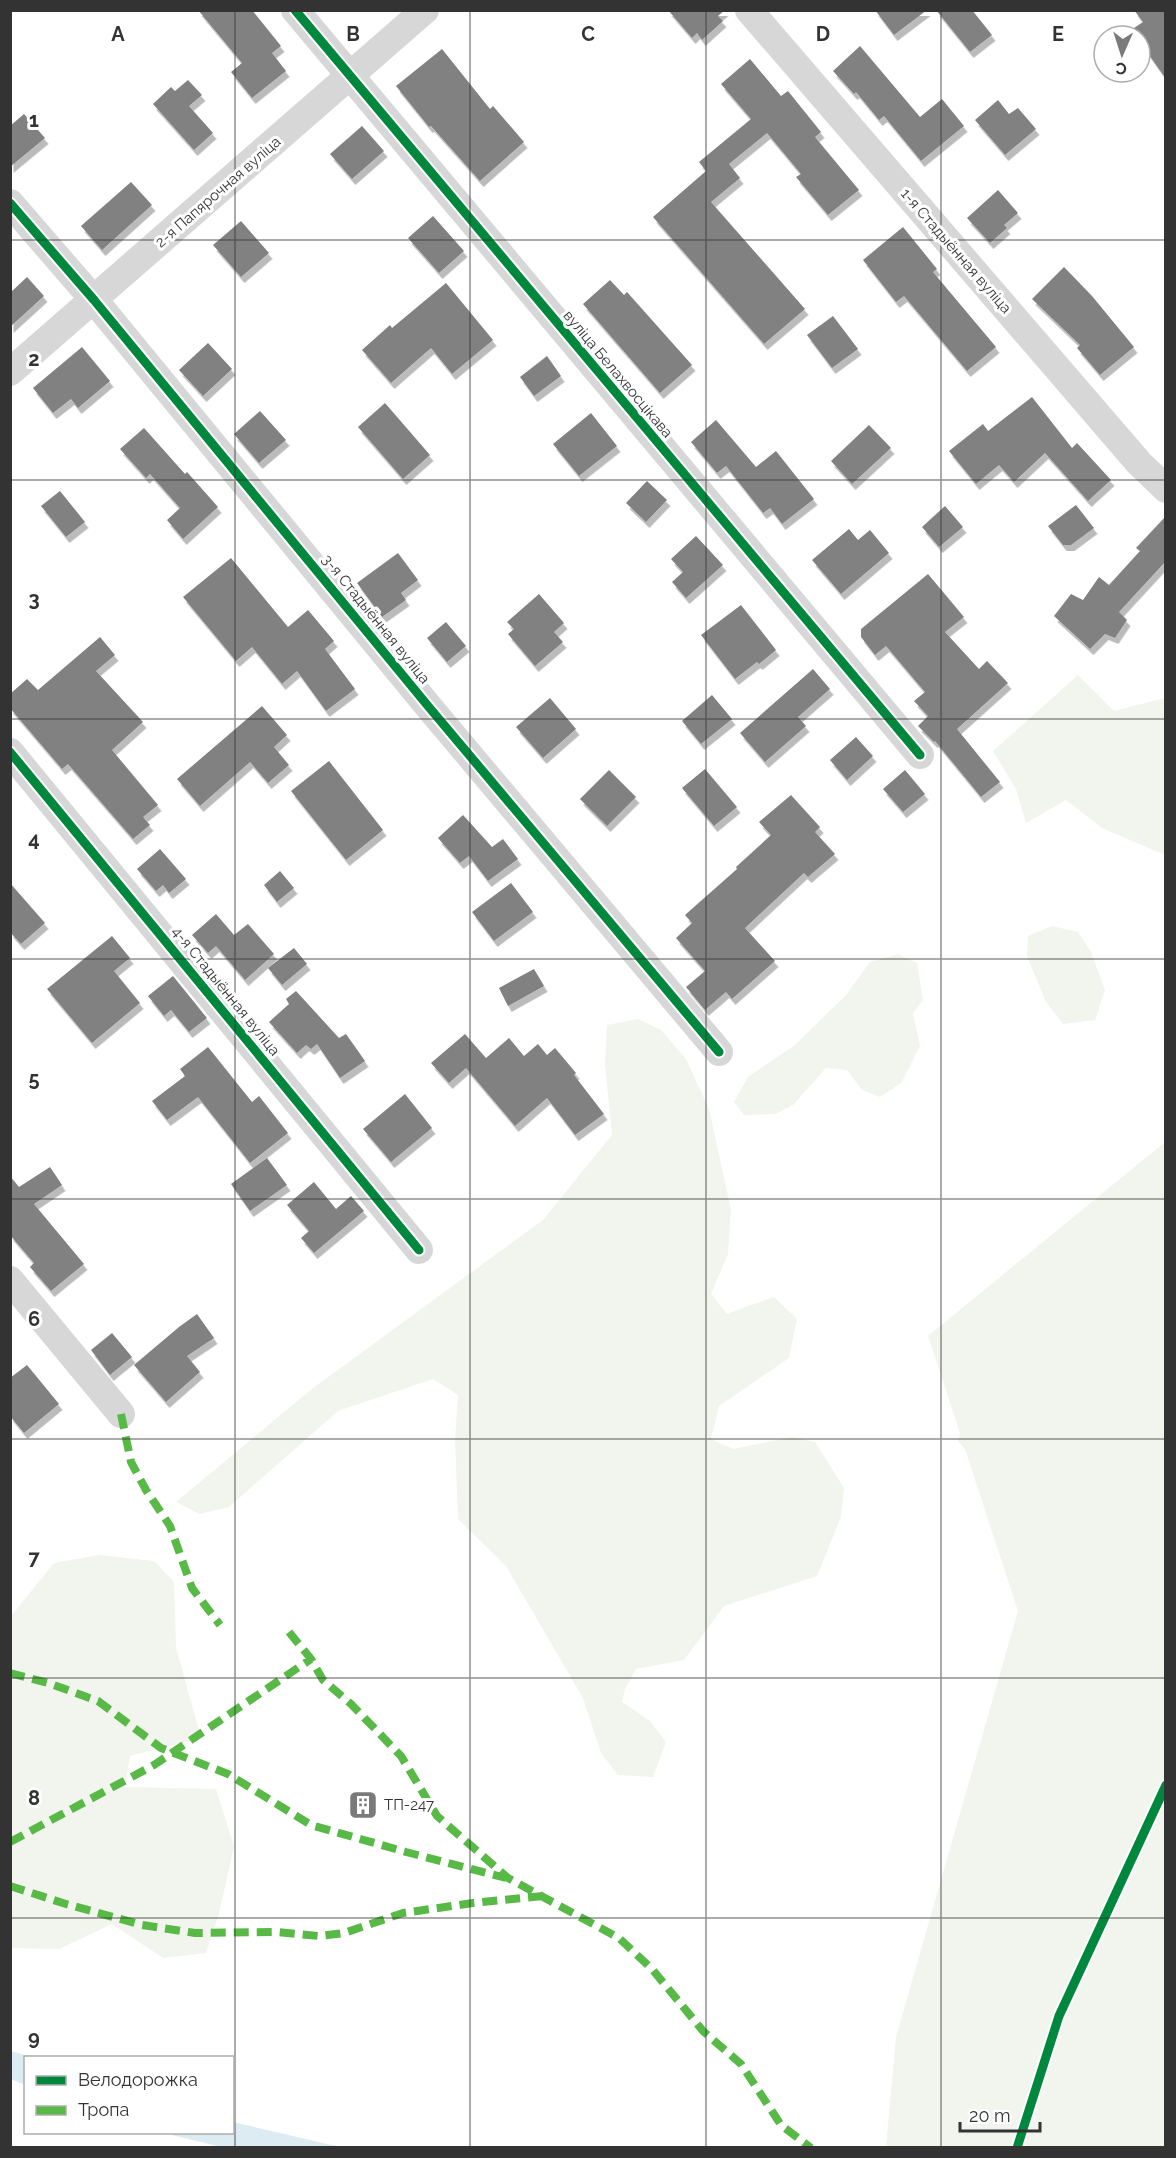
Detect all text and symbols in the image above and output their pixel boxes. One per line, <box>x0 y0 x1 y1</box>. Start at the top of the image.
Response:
text: A <box>111 22 125 46</box>
text: B <box>346 22 360 46</box>
text: C <box>581 22 595 46</box>
text: D <box>816 22 830 46</box>
text: E <box>1052 22 1064 46</box>
north arrow <box>1092 24 1152 84</box>
text: С <box>1115 59 1127 78</box>
text: 1 <box>29 108 39 132</box>
street label: 2-я Папярочная вуліца <box>152 133 284 251</box>
street label: 1-я Стадыённая вуліца <box>897 185 1015 317</box>
street label: вуліца Белахвосцікава <box>559 307 677 441</box>
text: 2 <box>28 347 40 371</box>
street label: 3-я Стадыённая вуліца <box>318 551 434 687</box>
text: 3 <box>28 587 40 611</box>
text: 4 <box>28 827 40 851</box>
street label: 4-я Стадыённая вуліца <box>168 923 284 1059</box>
text: 5 <box>28 1067 40 1091</box>
text: 6 <box>28 1307 40 1331</box>
text: 7 <box>28 1546 40 1570</box>
text: 8 <box>28 1786 40 1810</box>
building icon: ТП-247 <box>347 1789 379 1821</box>
place label: ТП-247 <box>384 1796 434 1814</box>
text: 9 <box>28 2026 40 2050</box>
legend <box>24 2056 234 2134</box>
text: Велодорожка <box>78 2069 198 2090</box>
scale bar <box>960 2095 1040 2133</box>
text: Тропа <box>78 2099 129 2120</box>
text: 20 m <box>969 2105 1011 2126</box>

